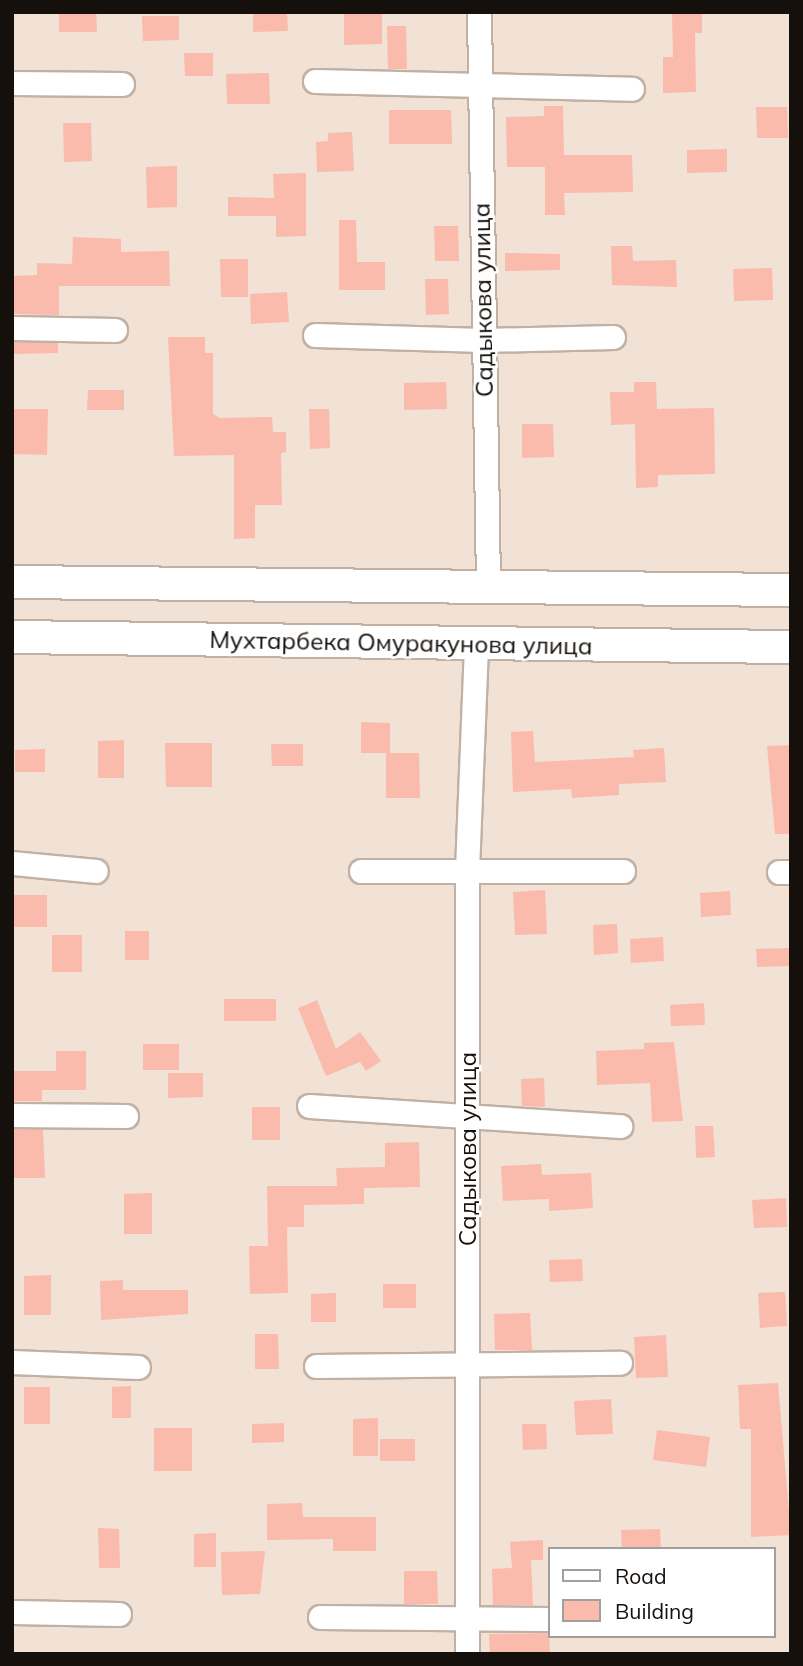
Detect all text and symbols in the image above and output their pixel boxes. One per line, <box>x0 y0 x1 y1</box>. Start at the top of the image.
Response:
street label: Садыкова улица <box>467 203 499 397</box>
street label: Мухтарбека Омуракунова улица <box>209 625 593 661</box>
street label: Садыкова улица <box>454 1052 482 1246</box>
legend <box>548 1547 775 1638</box>
text: Road <box>615 1563 666 1589</box>
text: Building <box>615 1598 694 1624</box>

